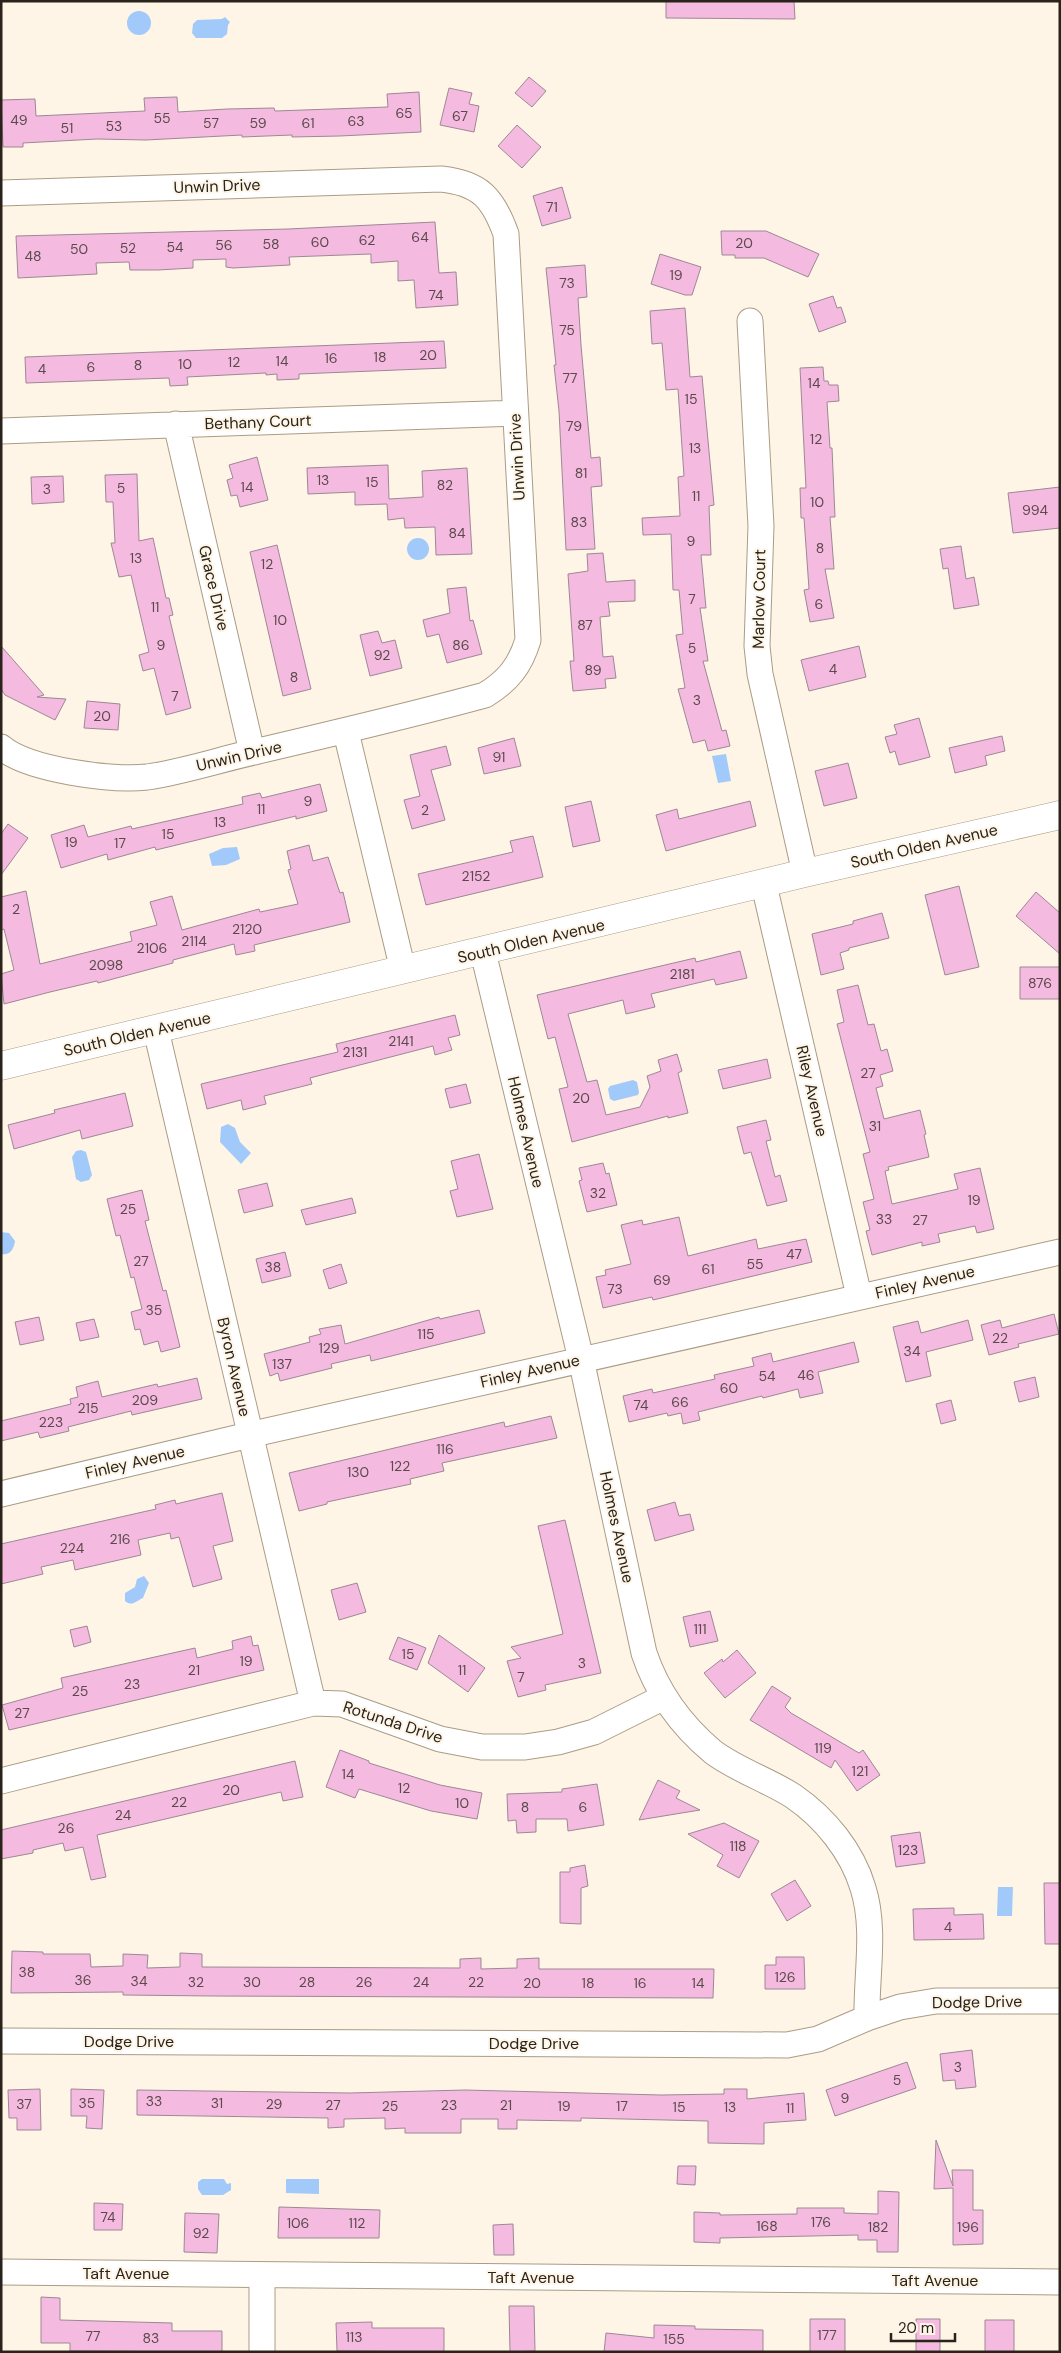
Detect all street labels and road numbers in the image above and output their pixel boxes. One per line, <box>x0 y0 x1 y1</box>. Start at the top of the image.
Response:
street label: Unwin Drive <box>173 174 261 198</box>
street label: Bethany Court <box>204 410 312 434</box>
street label: Unwin Drive <box>504 413 530 501</box>
street label: Grace Drive <box>194 543 234 633</box>
street label: Marlow Court <box>748 549 770 649</box>
street label: Unwin Drive <box>194 736 284 776</box>
street label: South Olden Avenue <box>848 819 1000 873</box>
street label: South Olden Avenue <box>455 914 607 968</box>
street label: South Olden Avenue <box>61 1007 213 1061</box>
street label: Riley Avenue <box>791 1043 833 1139</box>
street label: Holmes Avenue <box>503 1074 549 1190</box>
street label: Finley Avenue <box>873 1260 977 1304</box>
street label: Byron Avenue <box>212 1315 256 1419</box>
street label: Finley Avenue <box>478 1349 582 1393</box>
street label: Finley Avenue <box>83 1440 187 1484</box>
street label: Holmes Avenue <box>595 1469 639 1585</box>
street label: Rotunda Drive <box>340 1696 446 1748</box>
street label: Dodge Drive <box>932 1991 1022 2013</box>
street label: Dodge Drive <box>84 2031 174 2052</box>
street label: Dodge Drive <box>489 2033 579 2054</box>
street label: Taft Avenue <box>83 2263 169 2284</box>
street label: Taft Avenue <box>488 2267 574 2288</box>
street label: Taft Avenue <box>892 2270 978 2291</box>

